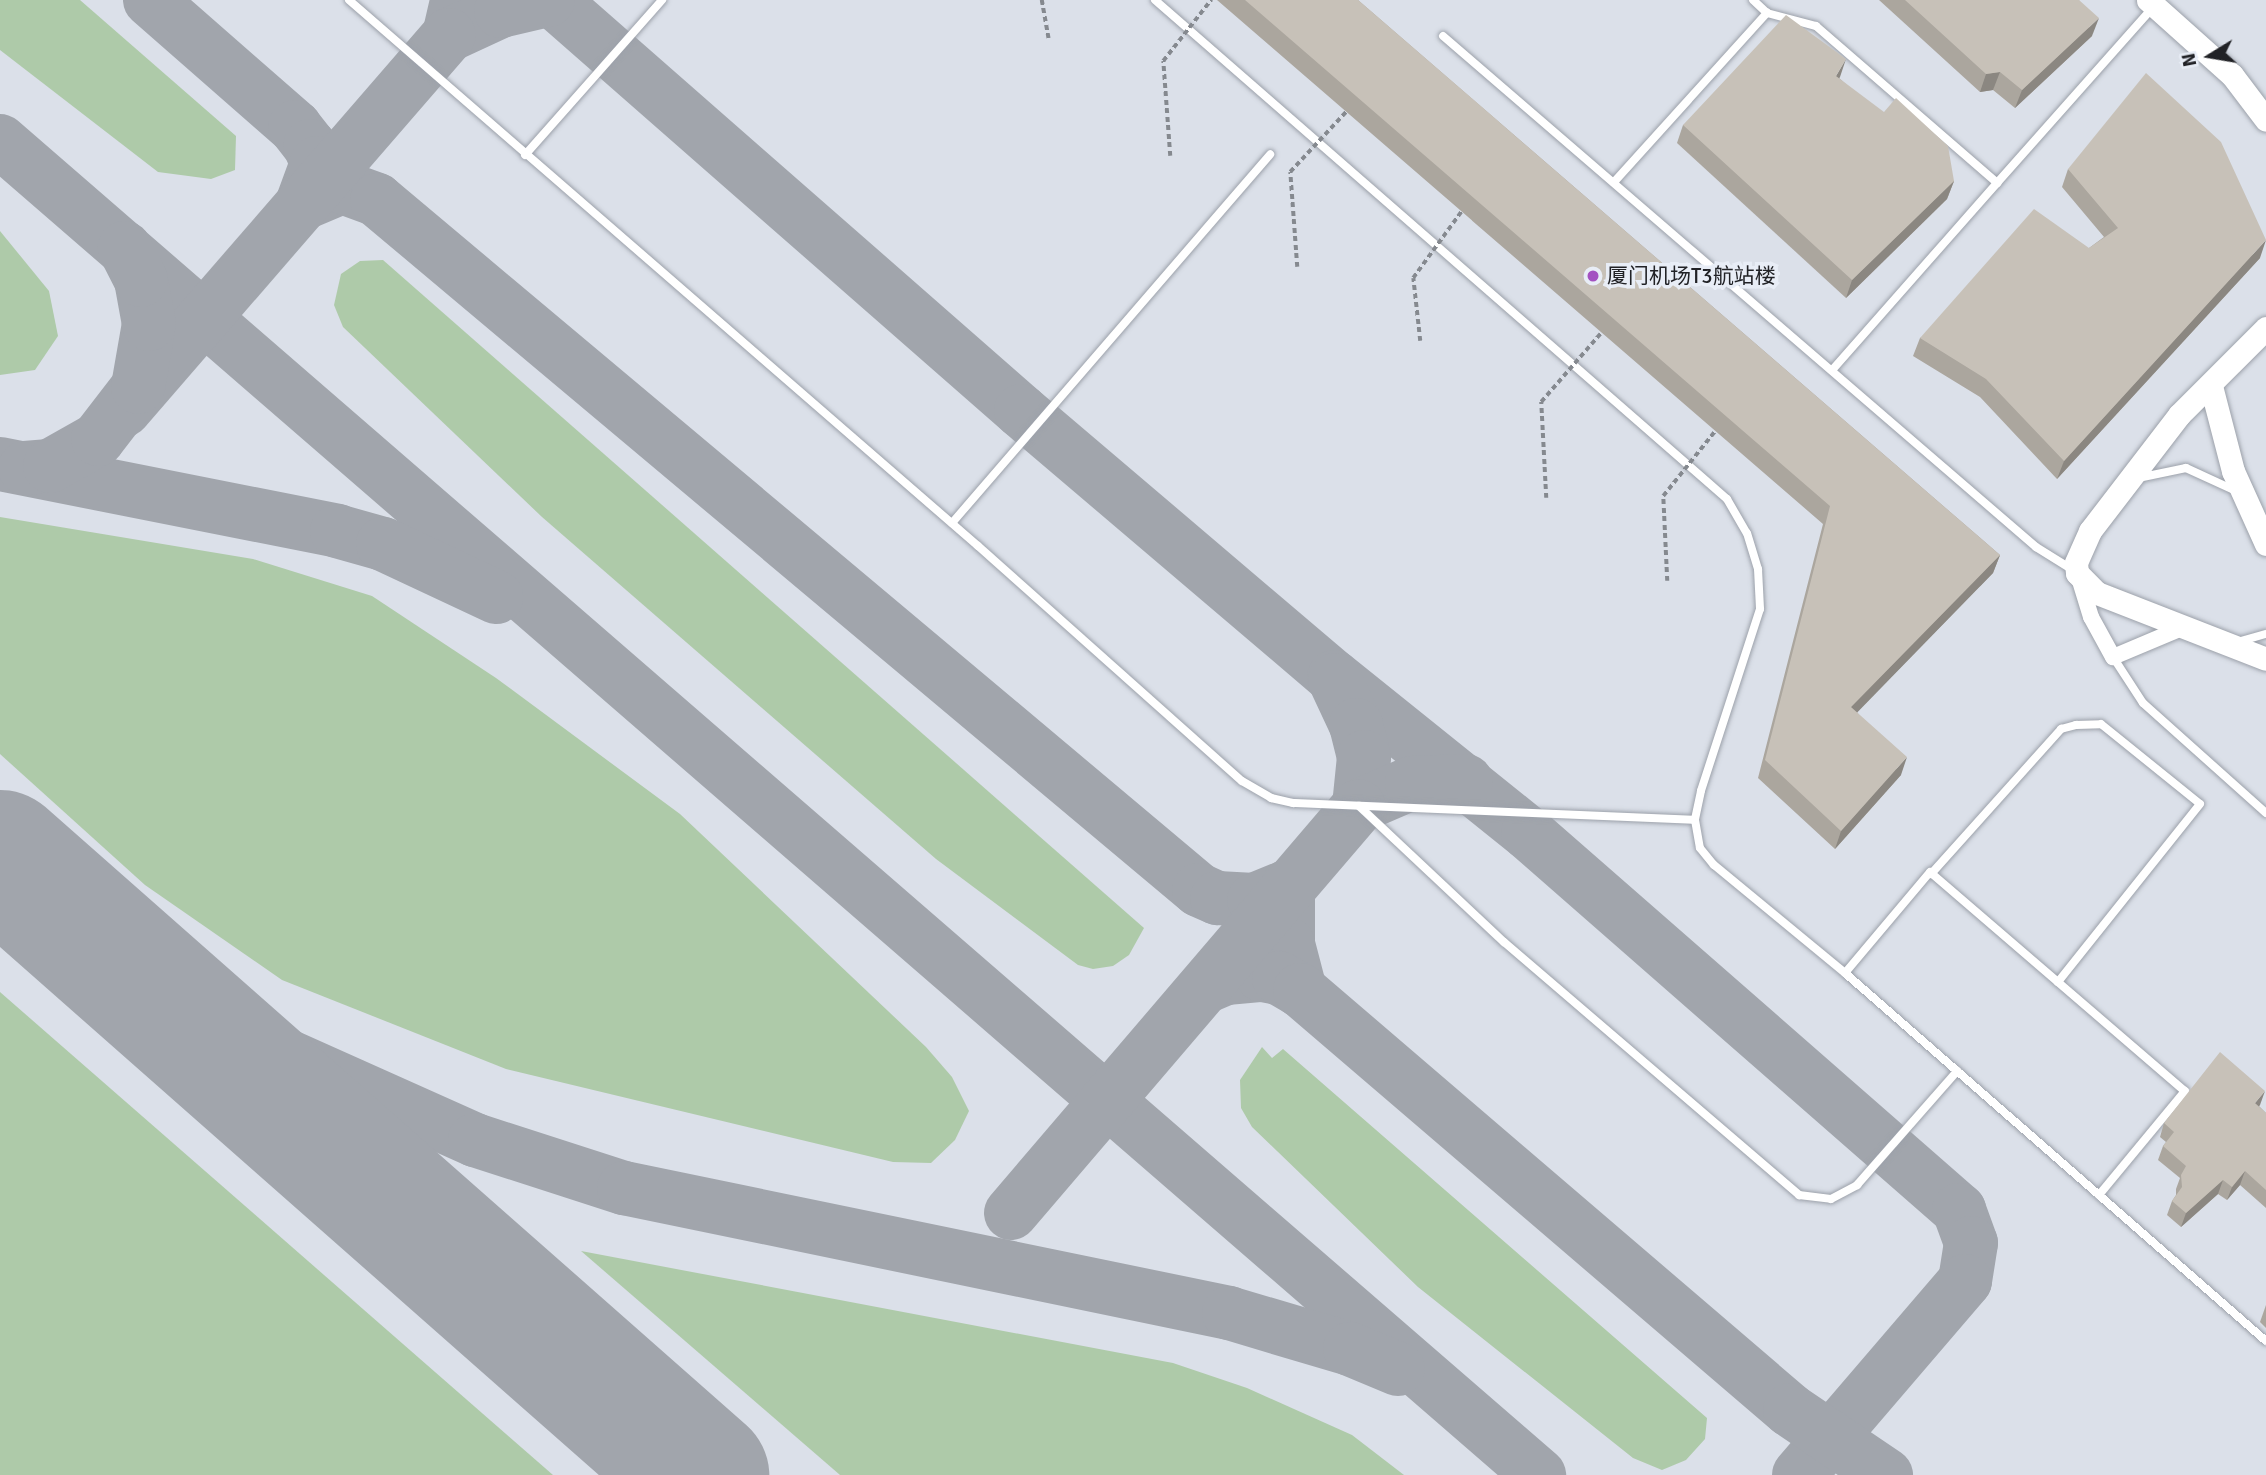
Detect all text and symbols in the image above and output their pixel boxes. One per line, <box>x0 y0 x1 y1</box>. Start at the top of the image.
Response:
north arrow <box>2175 21 2245 91</box>
text: N <box>2176 51 2202 69</box>
place label: 厦门机场T3航站楼 <box>1607 263 1776 289</box>
marker: 厦门机场T3航站楼 <box>1585 268 1601 284</box>

